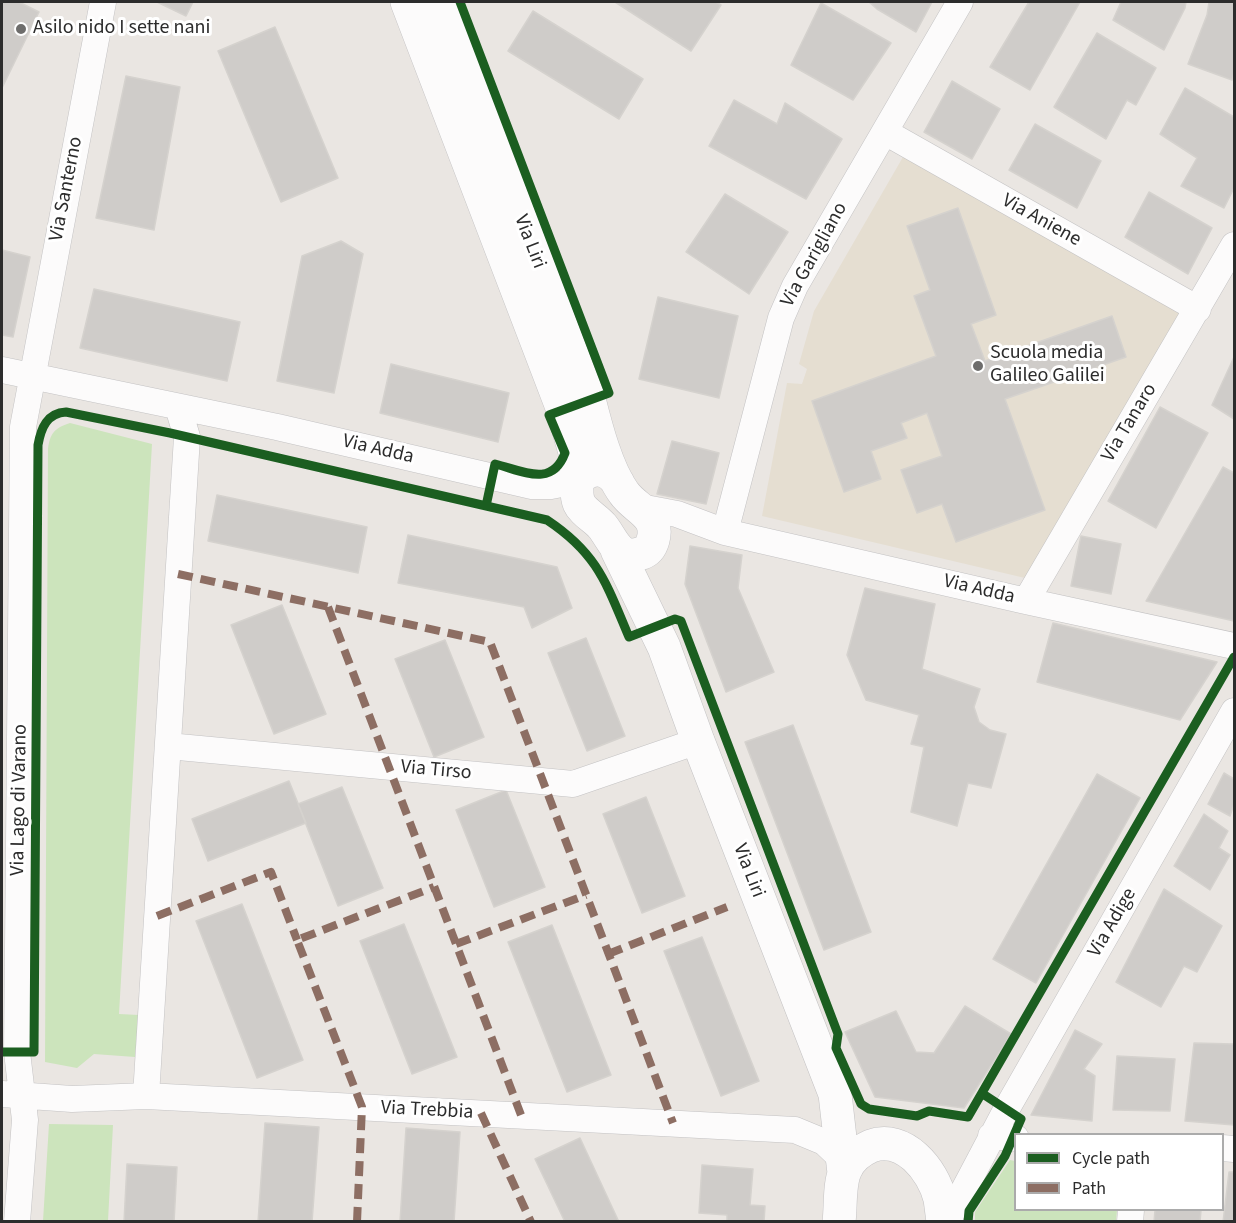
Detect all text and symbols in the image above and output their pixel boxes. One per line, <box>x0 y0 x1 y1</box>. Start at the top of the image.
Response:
place label: Asilo nido I sette nani <box>33 17 210 41</box>
marker: Asilo nido I sette nani <box>14 22 28 36</box>
street label: Via Santerno <box>45 135 89 243</box>
street label: Via Aniene <box>997 189 1085 253</box>
street label: Via Garigliano <box>776 199 854 311</box>
street label: Via Liri <box>508 212 550 272</box>
place label: Scuola media Galileo Galilei <box>990 342 1105 389</box>
marker: Scuola media Galileo Galilei <box>971 359 985 373</box>
street label: Via Tanaro <box>1097 379 1163 467</box>
street label: Via Adda <box>340 430 416 470</box>
street label: Via Adda <box>941 570 1017 610</box>
street label: Via Lago di Varano <box>7 724 33 876</box>
street label: Via Tirso <box>400 756 472 786</box>
street label: Via Liri <box>727 841 769 901</box>
street label: Via Adige <box>1084 884 1142 962</box>
street label: Via Trebbia <box>380 1097 474 1125</box>
legend <box>1014 1133 1224 1211</box>
text: Cycle path <box>1072 1146 1150 1171</box>
text: Path <box>1072 1176 1106 1201</box>

